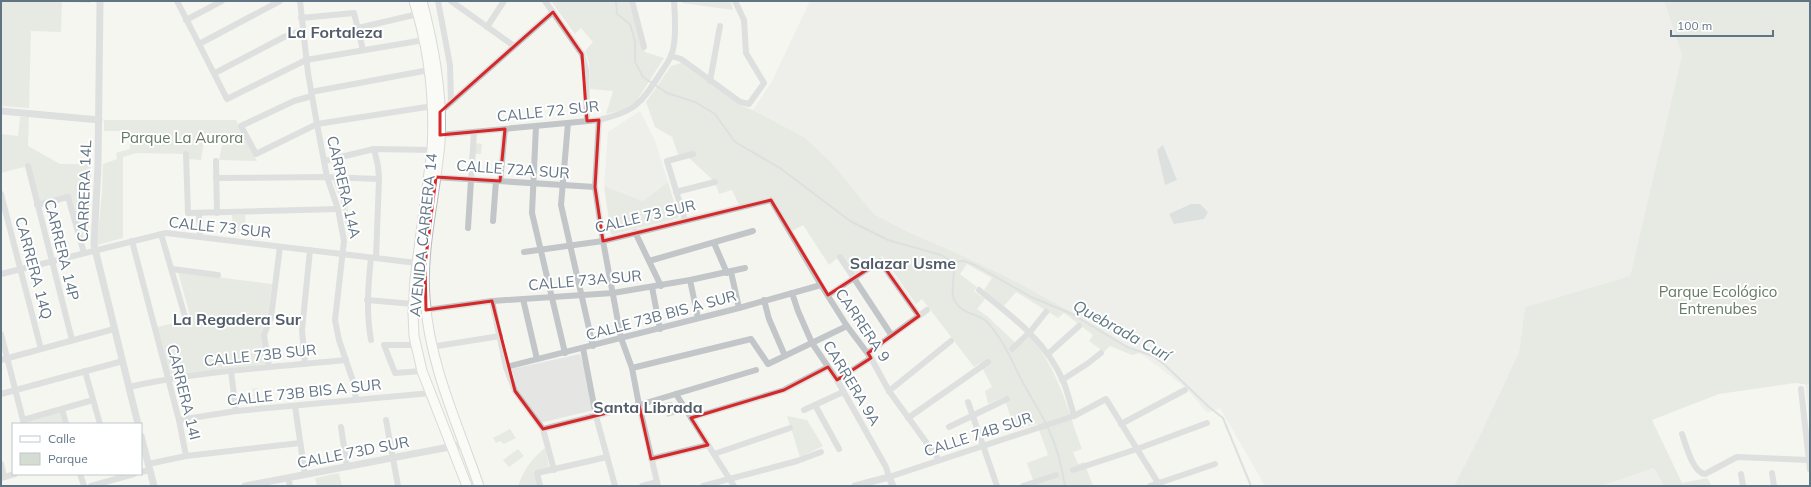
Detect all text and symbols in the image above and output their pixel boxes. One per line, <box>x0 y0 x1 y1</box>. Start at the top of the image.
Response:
scale bar <box>1671 12 1773 38</box>
text: 100 m <box>1677 18 1712 33</box>
district label: La Fortaleza <box>287 22 383 42</box>
street label: CALLE 72 SUR <box>496 96 600 126</box>
park label: Parque La Aurora <box>121 128 243 147</box>
street label: CARRERA 14A <box>323 134 365 240</box>
street label: CARRERA 14L <box>73 140 95 242</box>
street label: AVENIDA CARRERA 14 <box>405 152 441 318</box>
street label: CALLE 72A SUR <box>456 156 570 182</box>
street label: CALLE 73 SUR <box>593 195 697 237</box>
street label: CARRERA 14P <box>40 197 84 303</box>
street label: CALLE 73 SUR <box>168 212 272 242</box>
street label: CARRERA 14Q <box>11 215 57 321</box>
district label: Salazar Usme <box>850 253 956 273</box>
street label: CALLE 73A SUR <box>528 266 642 294</box>
park label: Parque Ecológico Entrenubes <box>1659 282 1777 318</box>
street label: CARRERA 9 <box>831 285 895 365</box>
street label: CALLE 73B BIS A SUR <box>584 286 738 344</box>
water label: Quebrada Curí <box>1070 295 1176 366</box>
district label: La Regadera Sur <box>173 309 302 329</box>
street label: CARRERA 9A <box>819 337 885 429</box>
street label: CALLE 73B SUR <box>203 340 317 370</box>
street label: CARRERA 14I <box>163 342 205 442</box>
street label: CALLE 73B BIS A SUR <box>226 374 382 410</box>
district label: Santa Librada <box>593 397 703 417</box>
street label: CALLE 74B SUR <box>921 408 1035 460</box>
legend <box>12 423 142 475</box>
text: Calle <box>48 431 75 446</box>
street label: CALLE 73D SUR <box>295 432 411 472</box>
text: Parque <box>48 451 88 466</box>

